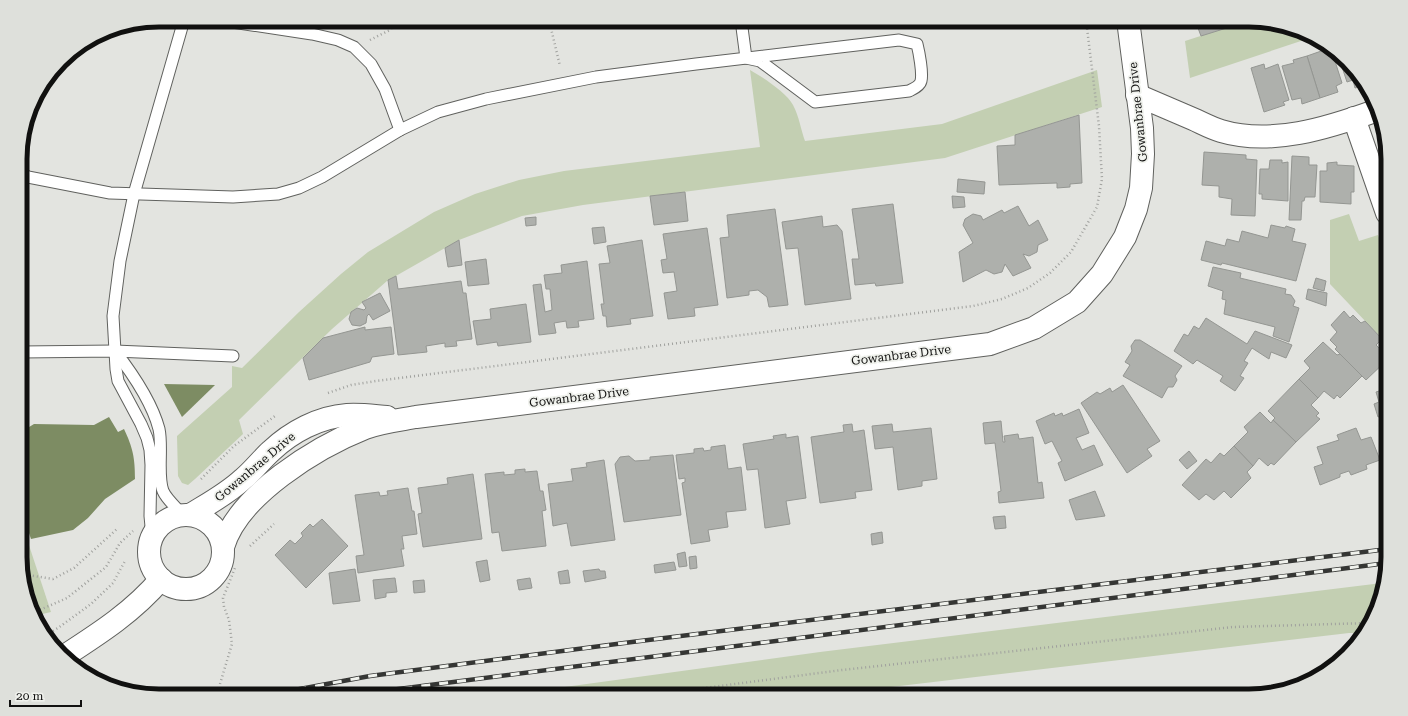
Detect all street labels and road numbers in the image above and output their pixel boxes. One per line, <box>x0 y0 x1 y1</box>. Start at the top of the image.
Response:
street label: Gowanbrae Drive <box>1126 61 1150 163</box>
street label: Gowanbrae Drive <box>850 342 952 368</box>
street label: Gowanbrae Drive <box>528 384 630 410</box>
street label: Gowanbrae Drive <box>212 429 298 505</box>

